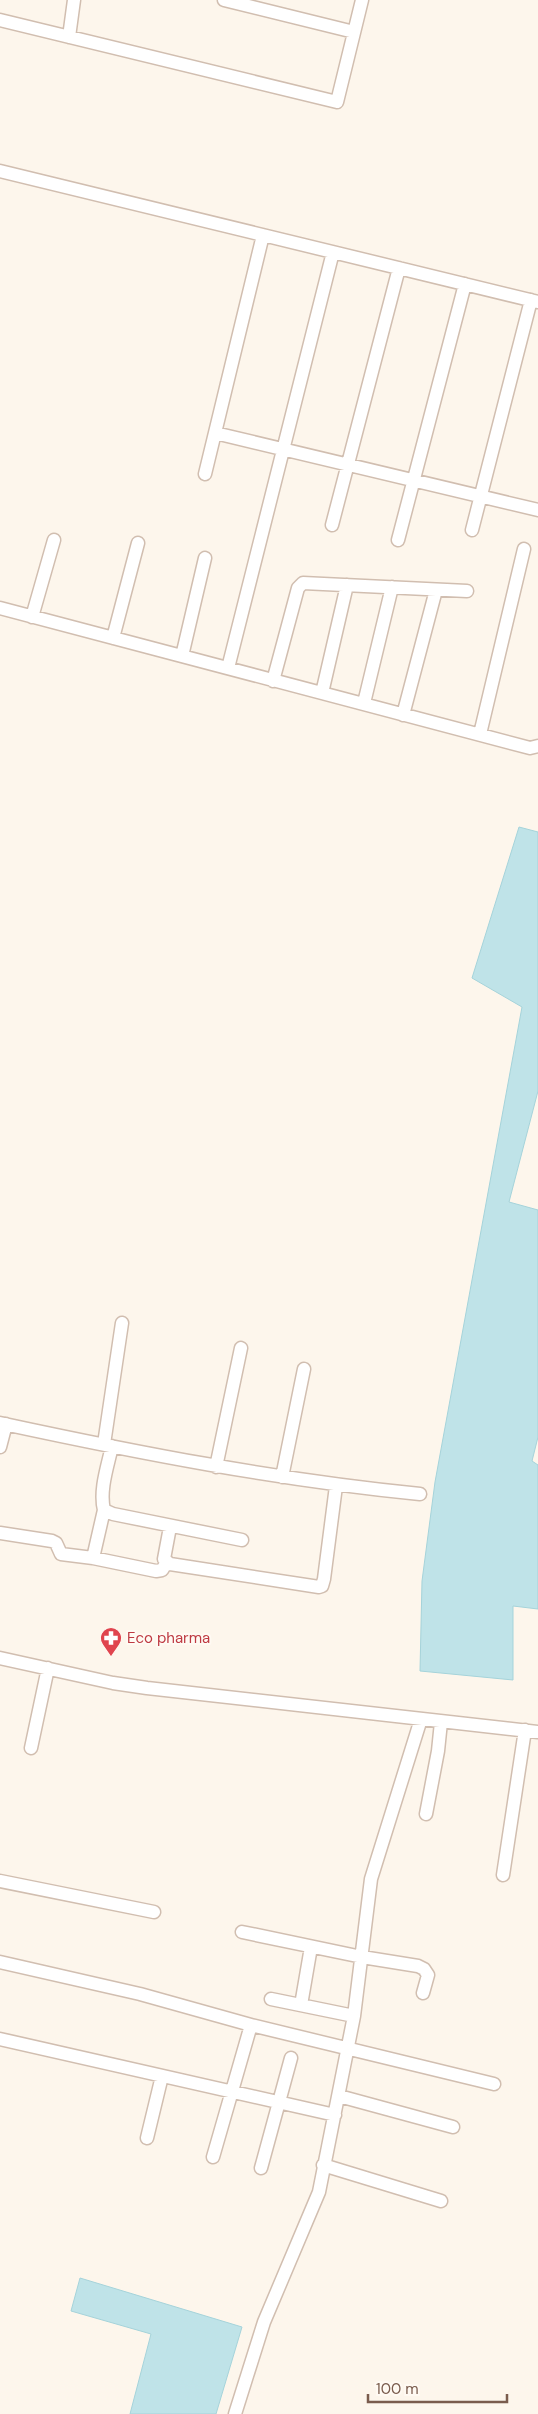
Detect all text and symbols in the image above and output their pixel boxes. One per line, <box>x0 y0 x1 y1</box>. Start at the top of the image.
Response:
pharmacy icon: Eco pharma <box>99 1626 123 1657</box>
place label: Eco pharma <box>127 1628 210 1648</box>
scale bar <box>368 2372 507 2404</box>
text: 100 m <box>376 2379 419 2399</box>

